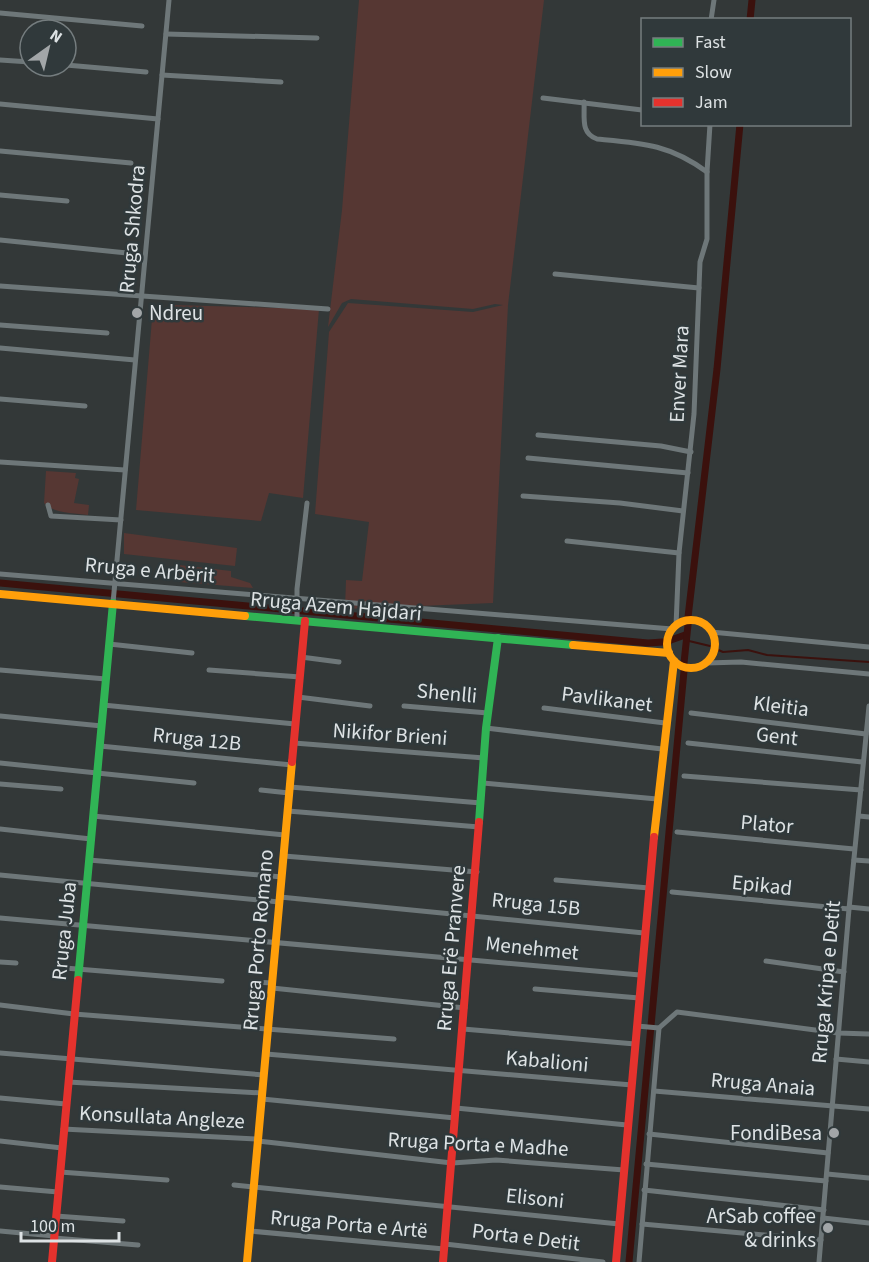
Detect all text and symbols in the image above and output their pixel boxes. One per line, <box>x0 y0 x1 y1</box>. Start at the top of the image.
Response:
north arrow <box>18 18 78 78</box>
legend <box>641 18 851 126</box>
text: N <box>45 24 66 48</box>
text: Fast <box>695 30 726 55</box>
text: Slow <box>695 60 732 85</box>
text: Jam <box>695 90 728 115</box>
street label: Rruga Shkodra <box>111 164 153 294</box>
place label: Ndreu <box>149 298 203 328</box>
marker: Ndreu <box>130 306 144 320</box>
street label: Enver Mara <box>661 325 697 423</box>
street label: Rruga e Arbërit <box>84 549 216 591</box>
street label: Rruga Azem Hajdari <box>249 584 423 628</box>
street label: Shenlli <box>416 675 478 711</box>
street label: Pavlikanet <box>560 679 654 719</box>
street label: Kleitia <box>751 688 811 724</box>
street label: Nikifor Brieni <box>332 715 448 753</box>
street label: Rruga 12B <box>151 719 243 759</box>
street label: Gent <box>755 719 799 753</box>
street label: Plator <box>739 807 795 841</box>
street label: Rruga Porto Romano <box>235 848 281 1032</box>
street label: Rruga Erë Pranvere <box>429 864 473 1032</box>
street label: Epikad <box>730 867 794 903</box>
street label: Rruga Juba <box>44 880 84 982</box>
street label: Rruga 15B <box>490 884 582 924</box>
street label: Rruga Kripa e Detit <box>804 899 848 1065</box>
street label: Menehmet <box>484 928 580 968</box>
street label: Kabalioni <box>504 1042 590 1080</box>
street label: Rruga Anaia <box>709 1064 817 1104</box>
street label: Konsullata Angleze <box>78 1098 246 1136</box>
place label: FondiBesa <box>730 1118 822 1148</box>
street label: Rruga Porta e Madhe <box>387 1124 569 1164</box>
marker: FondiBesa <box>827 1126 841 1140</box>
street label: Elisoni <box>504 1180 566 1216</box>
place label: ArSab coffee & drinks <box>706 1201 816 1255</box>
street label: Rruga Porta e Artë <box>269 1202 429 1246</box>
scale bar <box>21 1205 118 1243</box>
text: 100 m <box>30 1214 75 1239</box>
street label: Porta e Detit <box>470 1215 582 1259</box>
marker: ArSab coffee & drinks <box>821 1221 835 1235</box>

